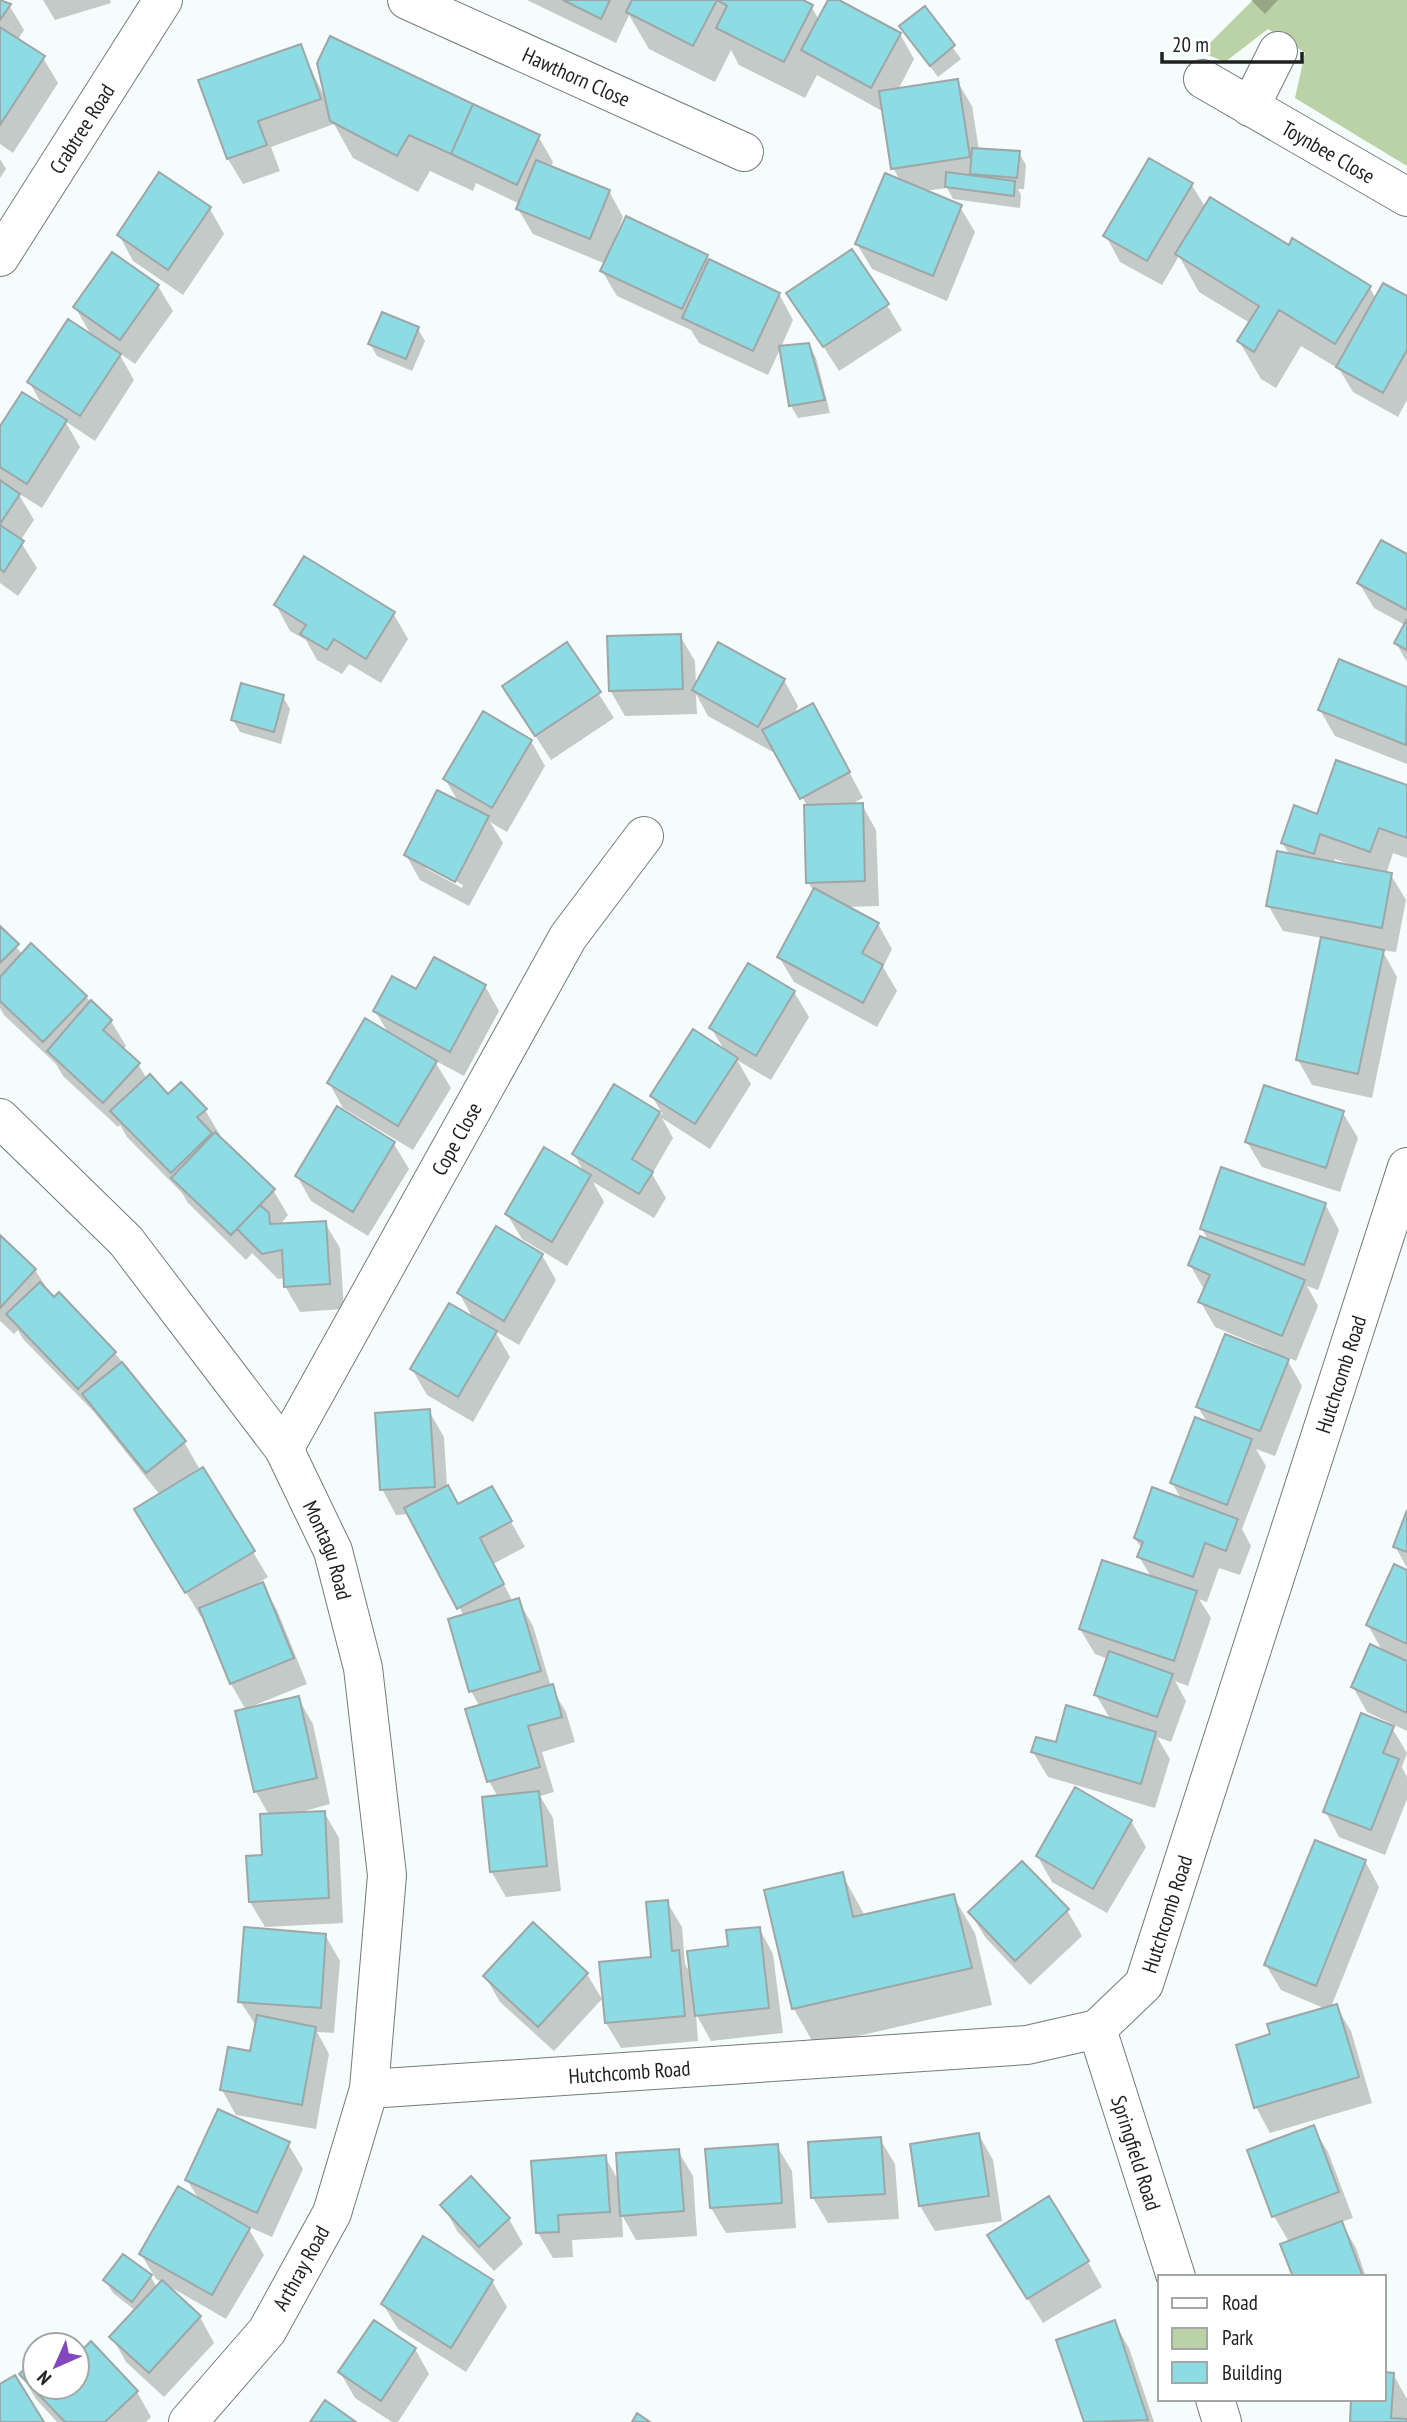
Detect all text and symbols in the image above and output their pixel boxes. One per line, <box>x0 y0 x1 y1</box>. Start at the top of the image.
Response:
scale bar <box>1162 21 1302 65</box>
text: 20 m <box>1172 31 1209 58</box>
street label: Hawthorn Close <box>519 41 635 112</box>
street label: Crabtree Road <box>43 78 120 179</box>
street label: Toynbee Close <box>1277 114 1380 189</box>
street label: Cope Close <box>425 1097 487 1180</box>
street label: Hutchcomb Road <box>1309 1312 1372 1436</box>
street label: Montagu Road <box>297 1496 358 1603</box>
street label: Hutchcomb Road <box>1135 1852 1198 1976</box>
street label: Hutchcomb Road <box>568 2054 691 2089</box>
street label: Springfield Road <box>1106 2092 1167 2214</box>
street label: Arthray Road <box>267 2221 335 2315</box>
legend <box>1158 2275 1386 2401</box>
text: Road <box>1222 2289 1258 2316</box>
text: Park <box>1222 2324 1253 2351</box>
north arrow <box>21 2331 91 2401</box>
text: Building <box>1222 2359 1282 2386</box>
text: N <box>32 2366 56 2390</box>

